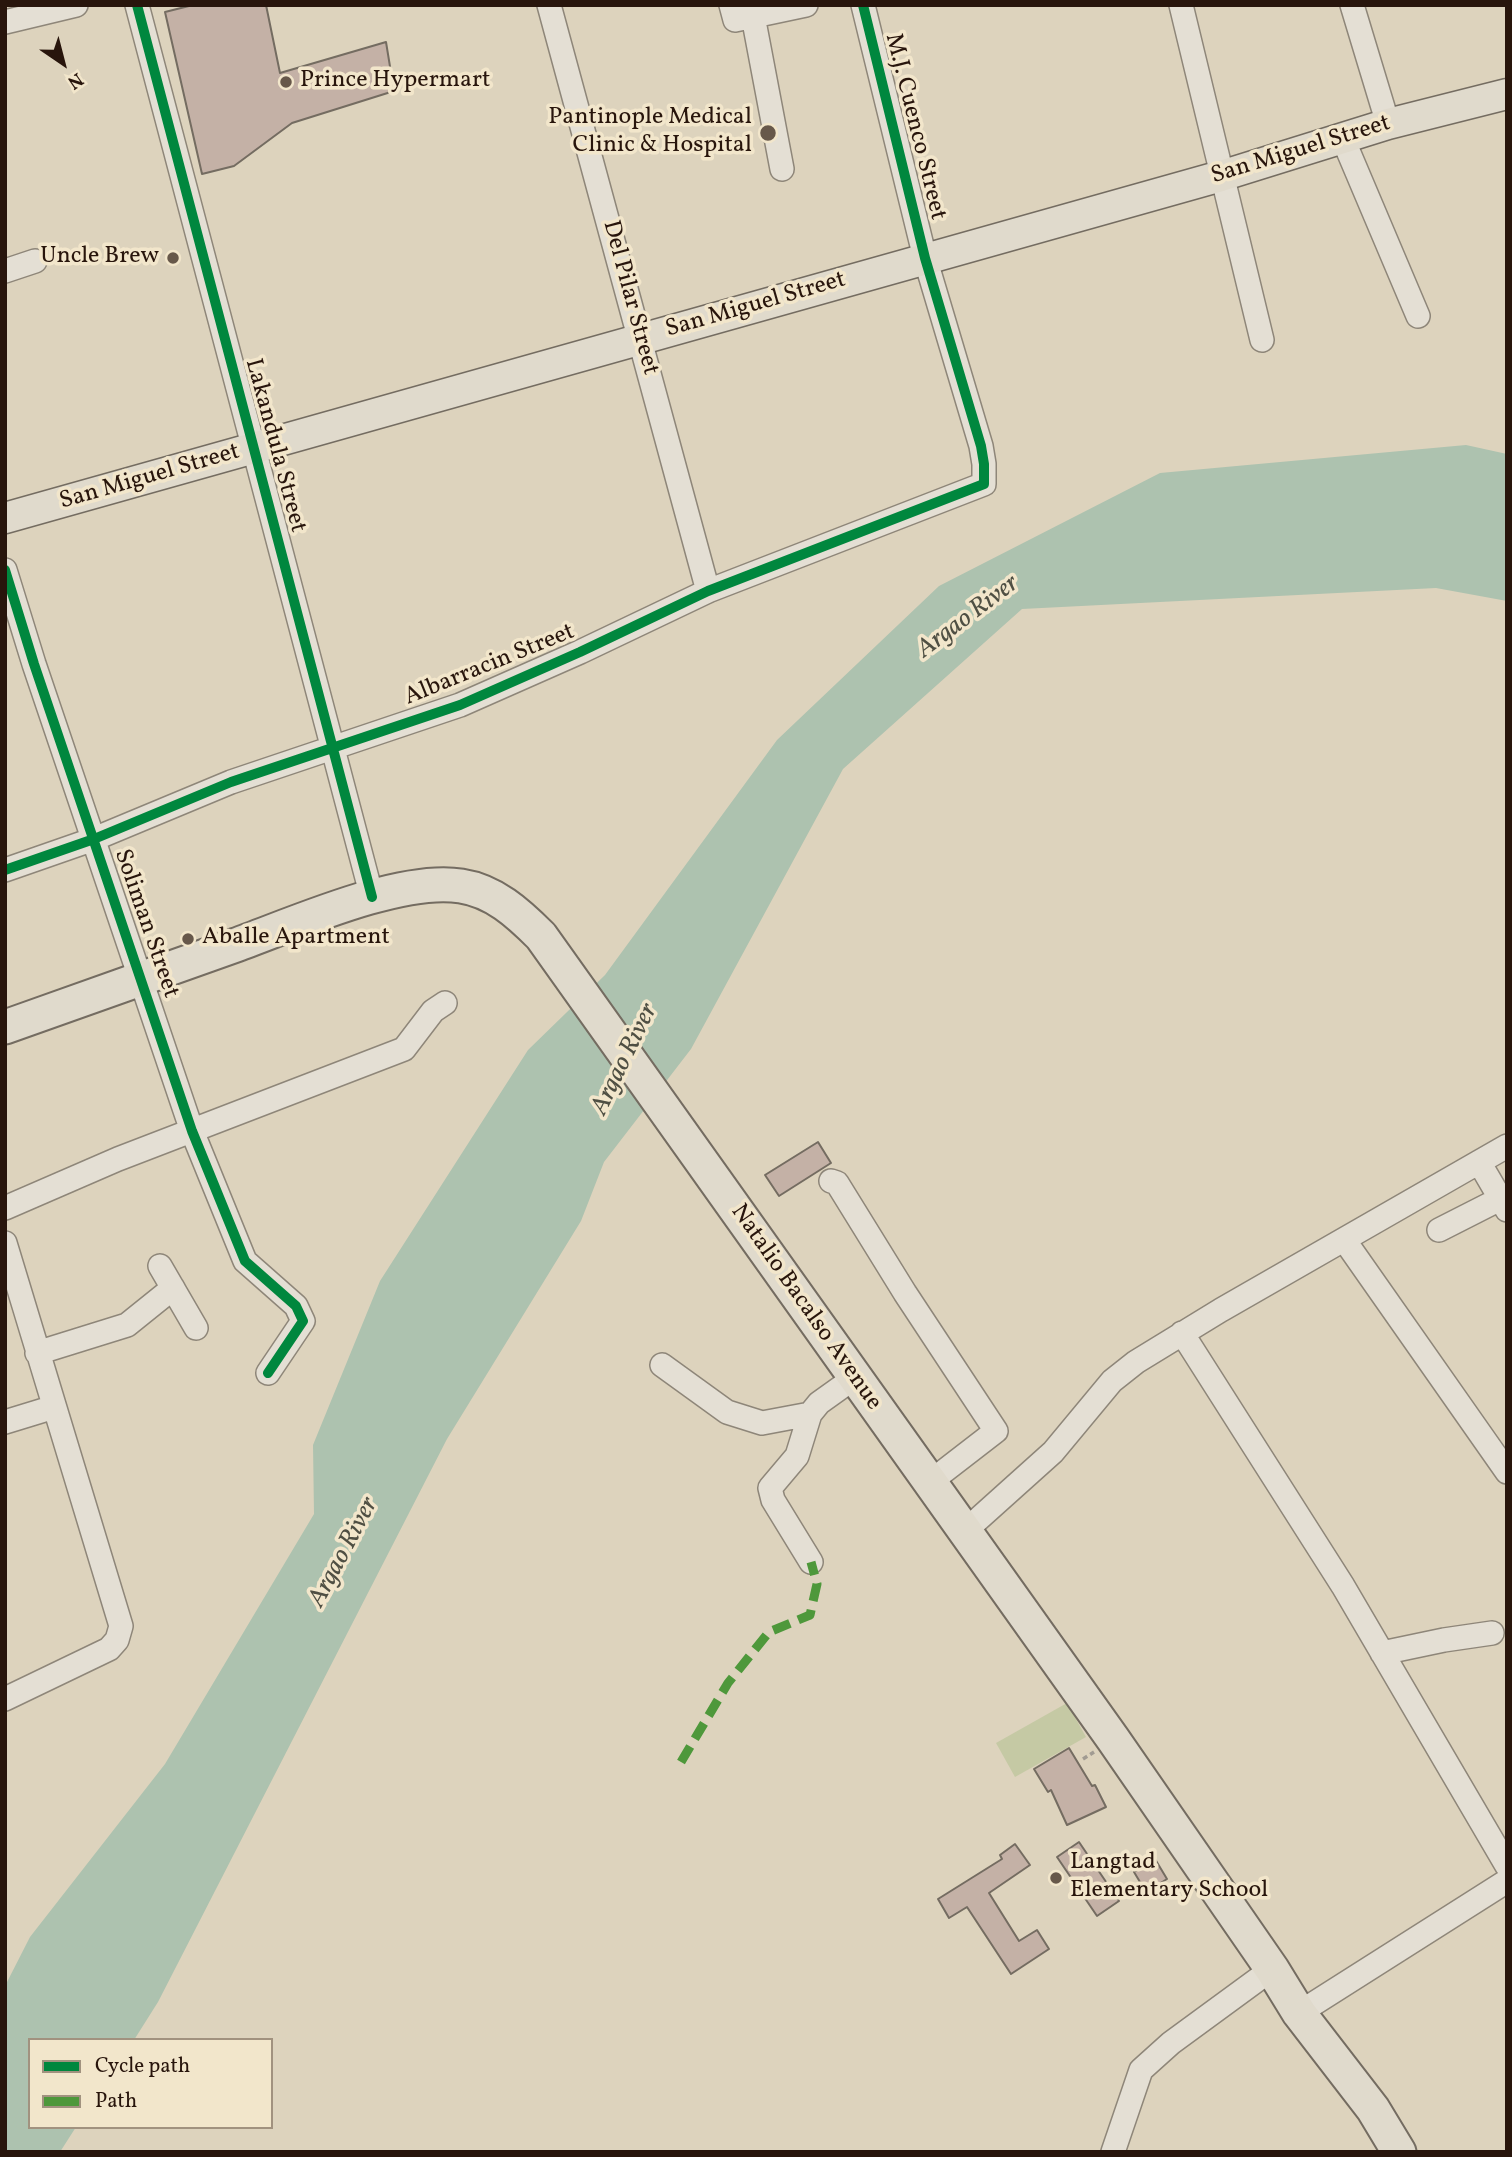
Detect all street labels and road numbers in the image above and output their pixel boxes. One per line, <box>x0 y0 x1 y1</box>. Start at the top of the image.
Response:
street label: M.J. Cuenco Street <box>877 31 951 223</box>
street label: San Miguel Street <box>1208 110 1394 192</box>
street label: Del Pilar Street <box>595 218 663 378</box>
street label: San Miguel Street <box>663 267 849 345</box>
street label: Lakandula Street <box>237 356 311 536</box>
street label: San Miguel Street <box>57 439 243 517</box>
street label: Albarracin Street <box>401 619 579 713</box>
street label: Soliman Street <box>106 846 184 1002</box>
street label: Natalio Bacalso Avenue <box>723 1199 887 1417</box>

